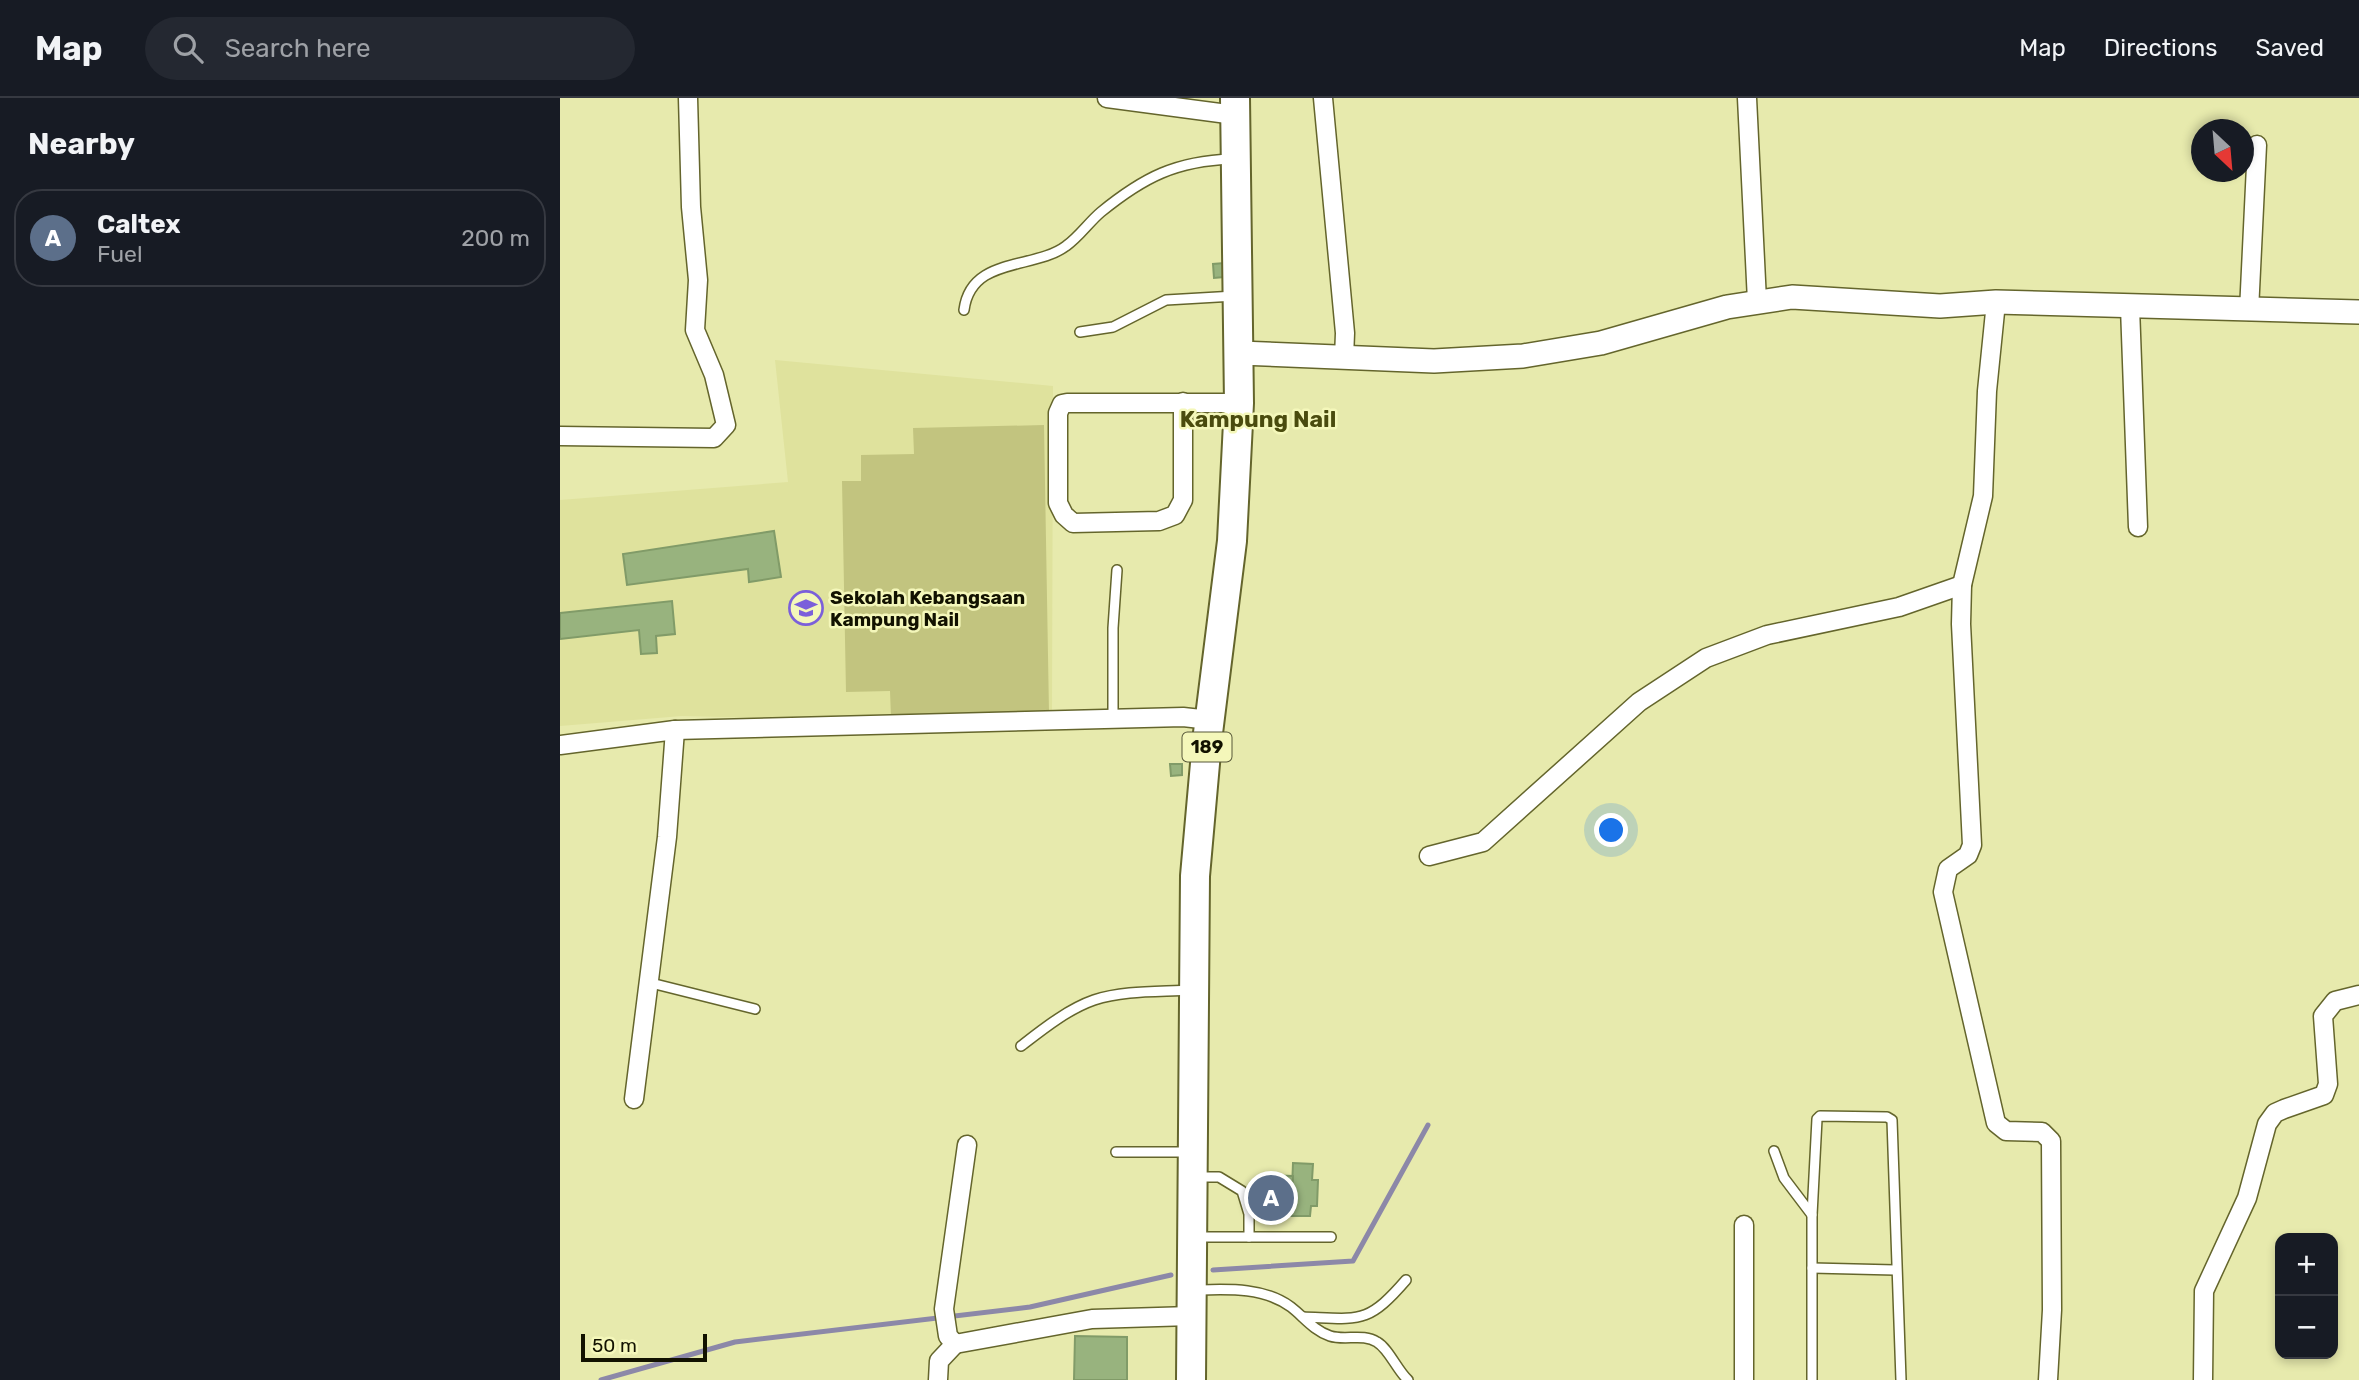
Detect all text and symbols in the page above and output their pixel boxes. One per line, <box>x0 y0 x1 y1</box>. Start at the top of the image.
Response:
search box <box>145 17 635 80</box>
text: Map <box>35 29 103 68</box>
icon: search <box>169 29 207 67</box>
text: Search here <box>225 33 370 64</box>
text: Map <box>2019 34 2066 62</box>
text: Directions <box>2104 34 2217 62</box>
text: Saved <box>2255 34 2324 62</box>
north arrow <box>2191 119 2254 182</box>
text: Nearby <box>28 126 135 162</box>
text: Caltex <box>97 209 180 240</box>
text: A <box>45 224 61 252</box>
text: 200 m <box>461 224 530 252</box>
text: Fuel <box>97 240 143 268</box>
district label: Kampung Nail <box>1180 405 1336 433</box>
place label: Sekolah Kebangsaan Kampung Nail <box>830 586 1025 631</box>
school or university icon: Sekolah Kebangsaan Kampung Nail <box>787 589 825 627</box>
road number: 189 <box>1182 732 1232 762</box>
your location <box>1594 813 1628 847</box>
pin: A <box>1248 1172 1294 1224</box>
map controls <box>2275 1233 2338 1359</box>
button: + <box>2275 1233 2338 1296</box>
button: − <box>2275 1296 2338 1359</box>
scale bar <box>581 1331 707 1363</box>
text: 50 m <box>592 1334 637 1357</box>

